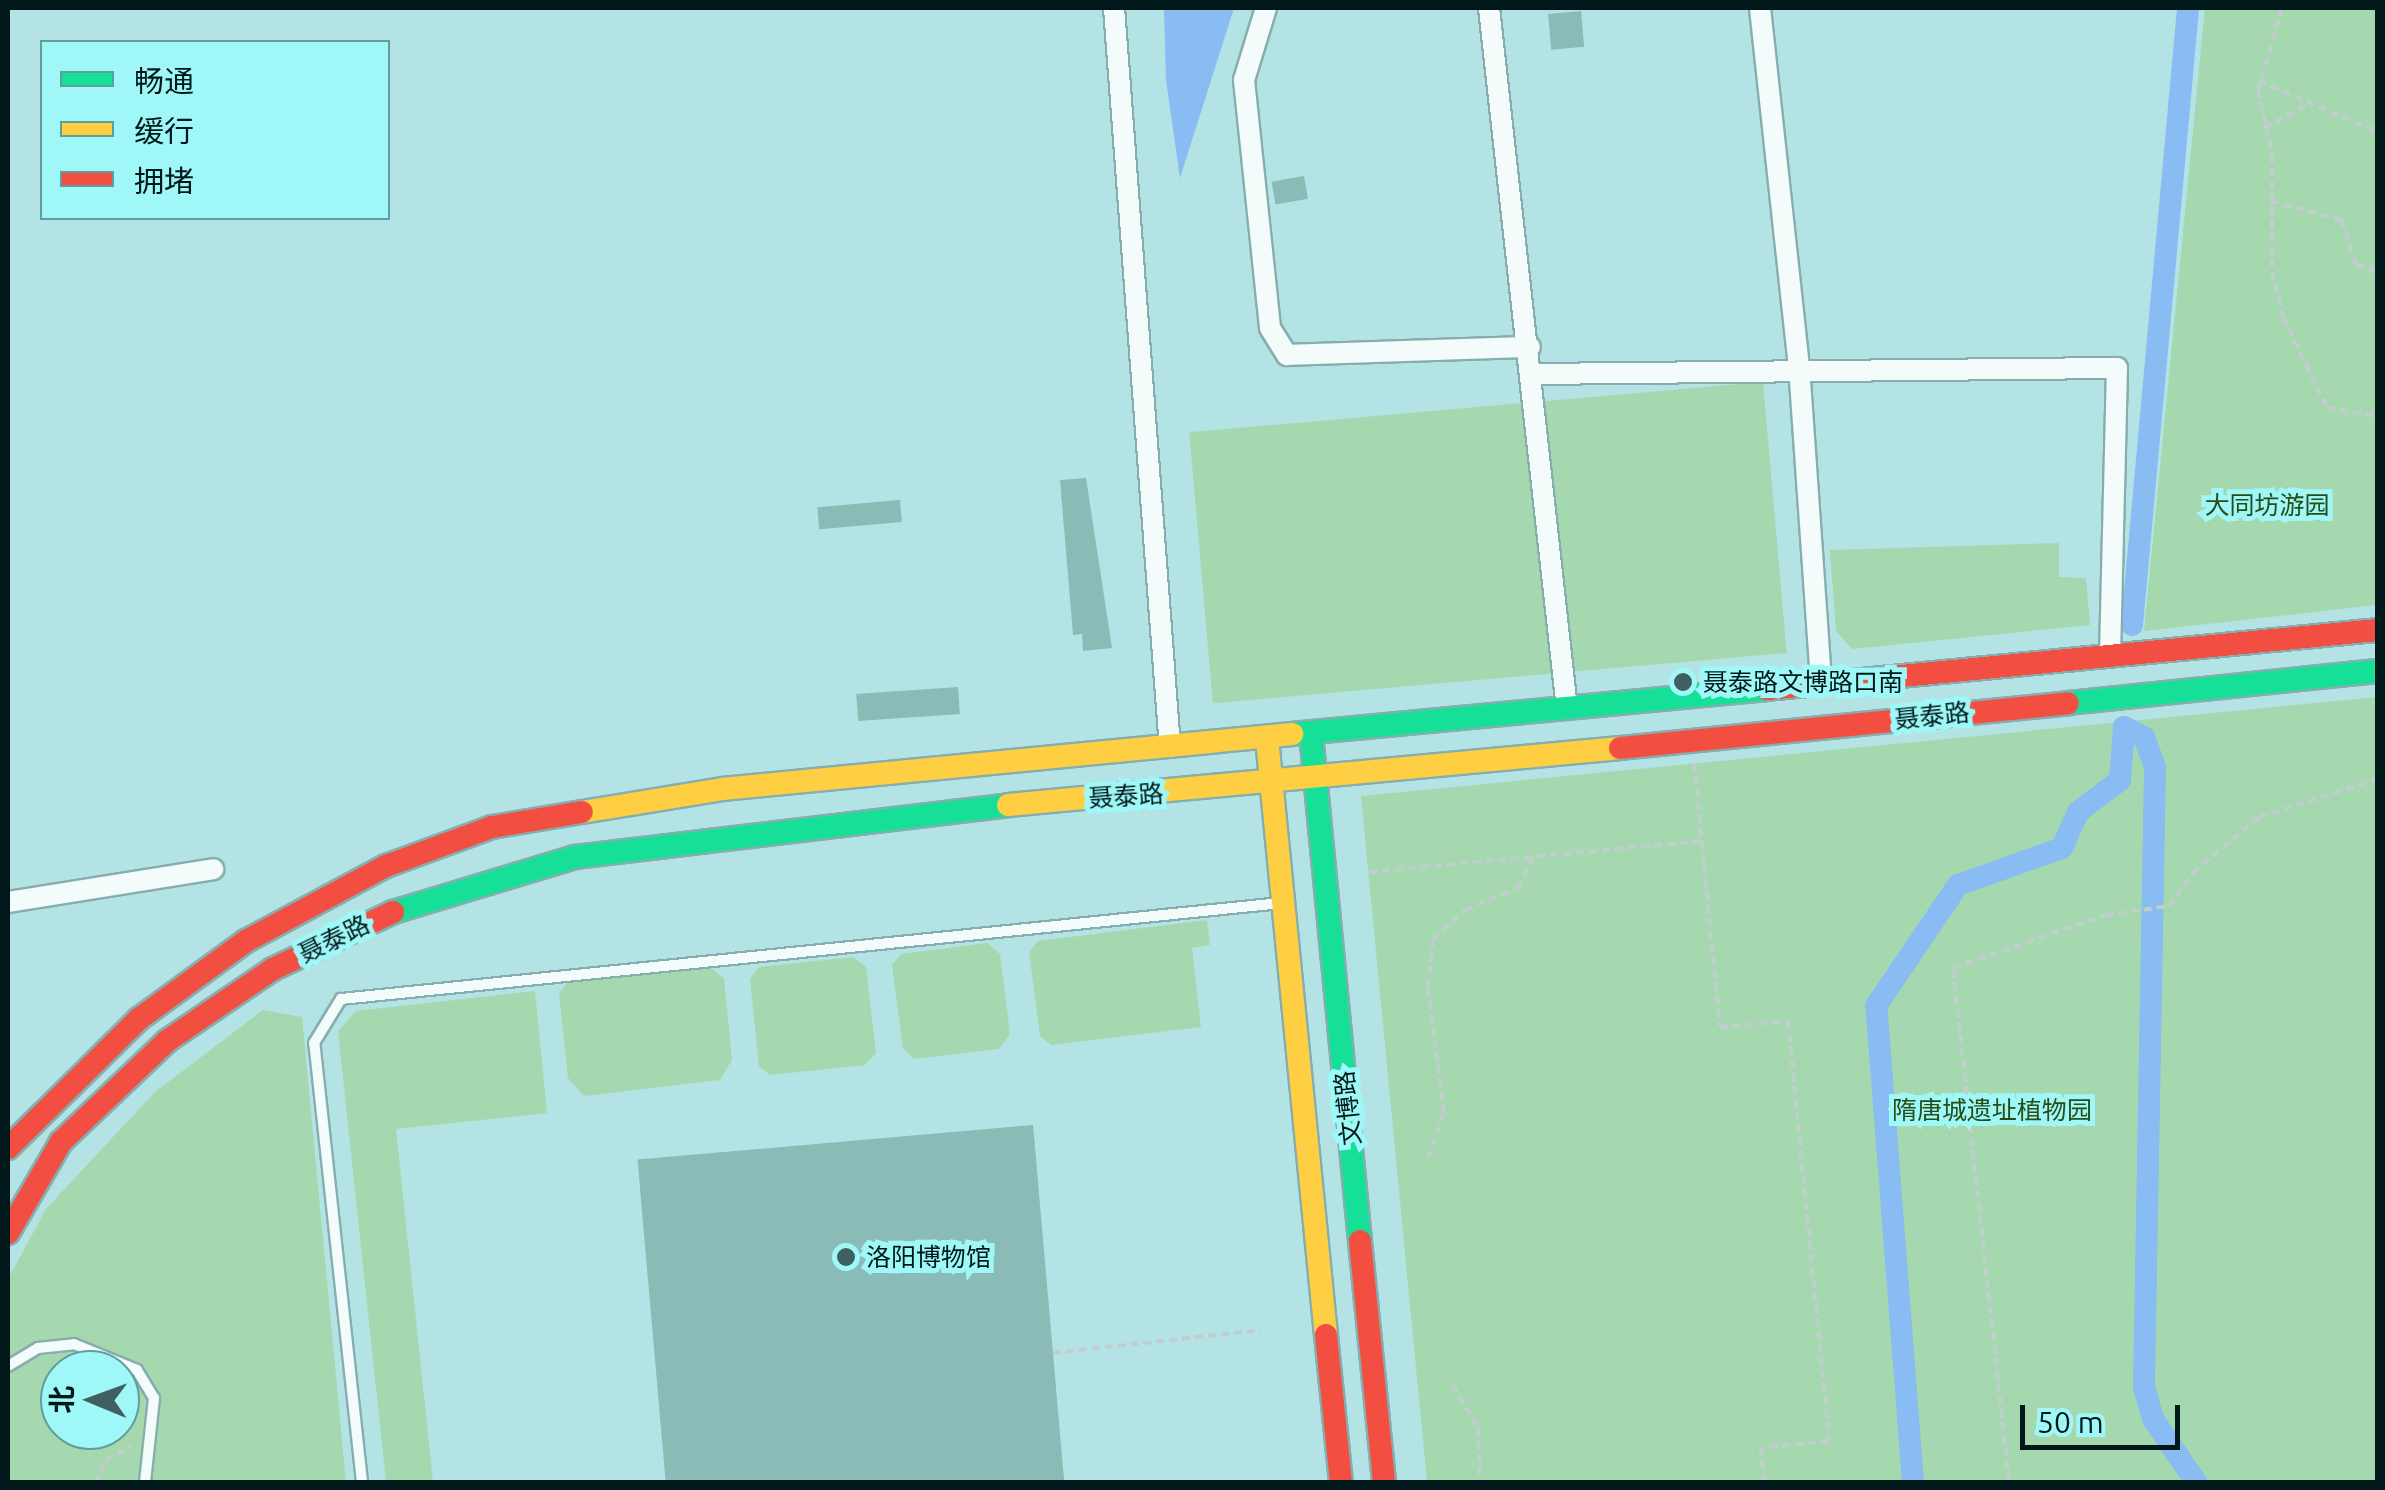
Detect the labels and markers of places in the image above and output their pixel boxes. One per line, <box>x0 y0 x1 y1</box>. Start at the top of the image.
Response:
place label: 聂泰路文博路口南 <box>1703 667 1903 697</box>
marker: 聂泰路文博路口南 <box>1672 671 1694 693</box>
place label: 洛阳博物馆 <box>866 1242 991 1272</box>
marker: 洛阳博物馆 <box>835 1246 857 1268</box>

